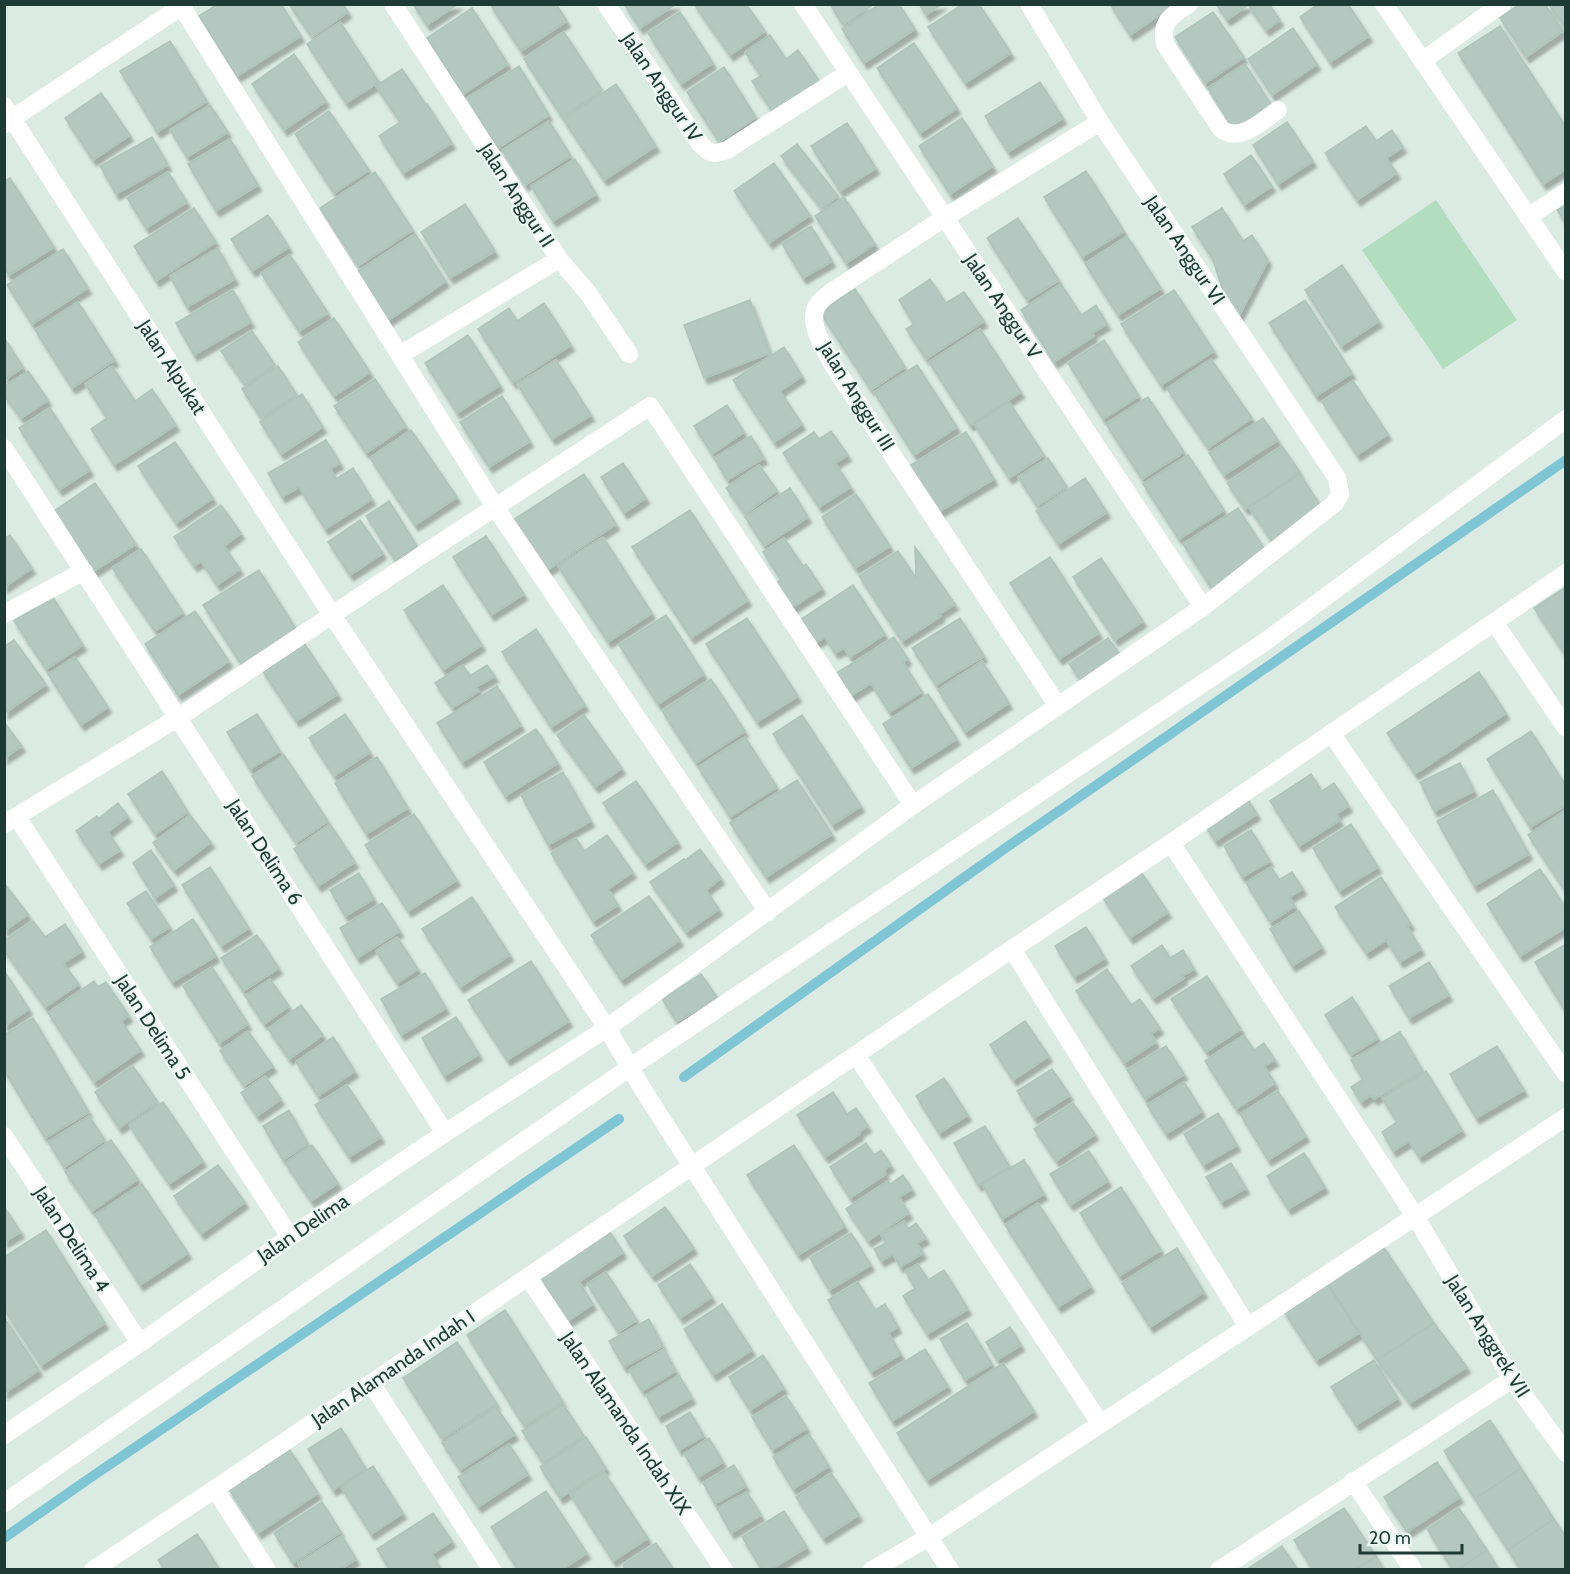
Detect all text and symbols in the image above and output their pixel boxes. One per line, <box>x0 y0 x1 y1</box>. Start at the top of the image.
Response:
street label: Jalan Anggur IV <box>616 27 708 147</box>
street label: Jalan Anggur II <box>474 138 560 252</box>
street label: Jalan Anggur VI <box>1139 190 1230 309</box>
street label: Jalan Anggur V <box>959 248 1047 364</box>
street label: Jalan Alpukat <box>132 314 212 419</box>
street label: Jalan Anggur III <box>813 336 900 455</box>
street label: Jalan Delima 6 <box>221 794 308 909</box>
street label: Jalan Delima 5 <box>110 969 196 1084</box>
street label: Jalan Delima 4 <box>28 1181 115 1297</box>
street label: Jalan Delima <box>252 1188 354 1268</box>
street label: Jalan Anggrek VII <box>1440 1269 1535 1402</box>
street label: Jalan Alamanda Indah I <box>306 1304 479 1432</box>
street label: Jalan Alamanda Indah XIX <box>555 1326 696 1519</box>
scale bar <box>1360 1517 1462 1555</box>
text: 20 m <box>1369 1527 1411 1549</box>

